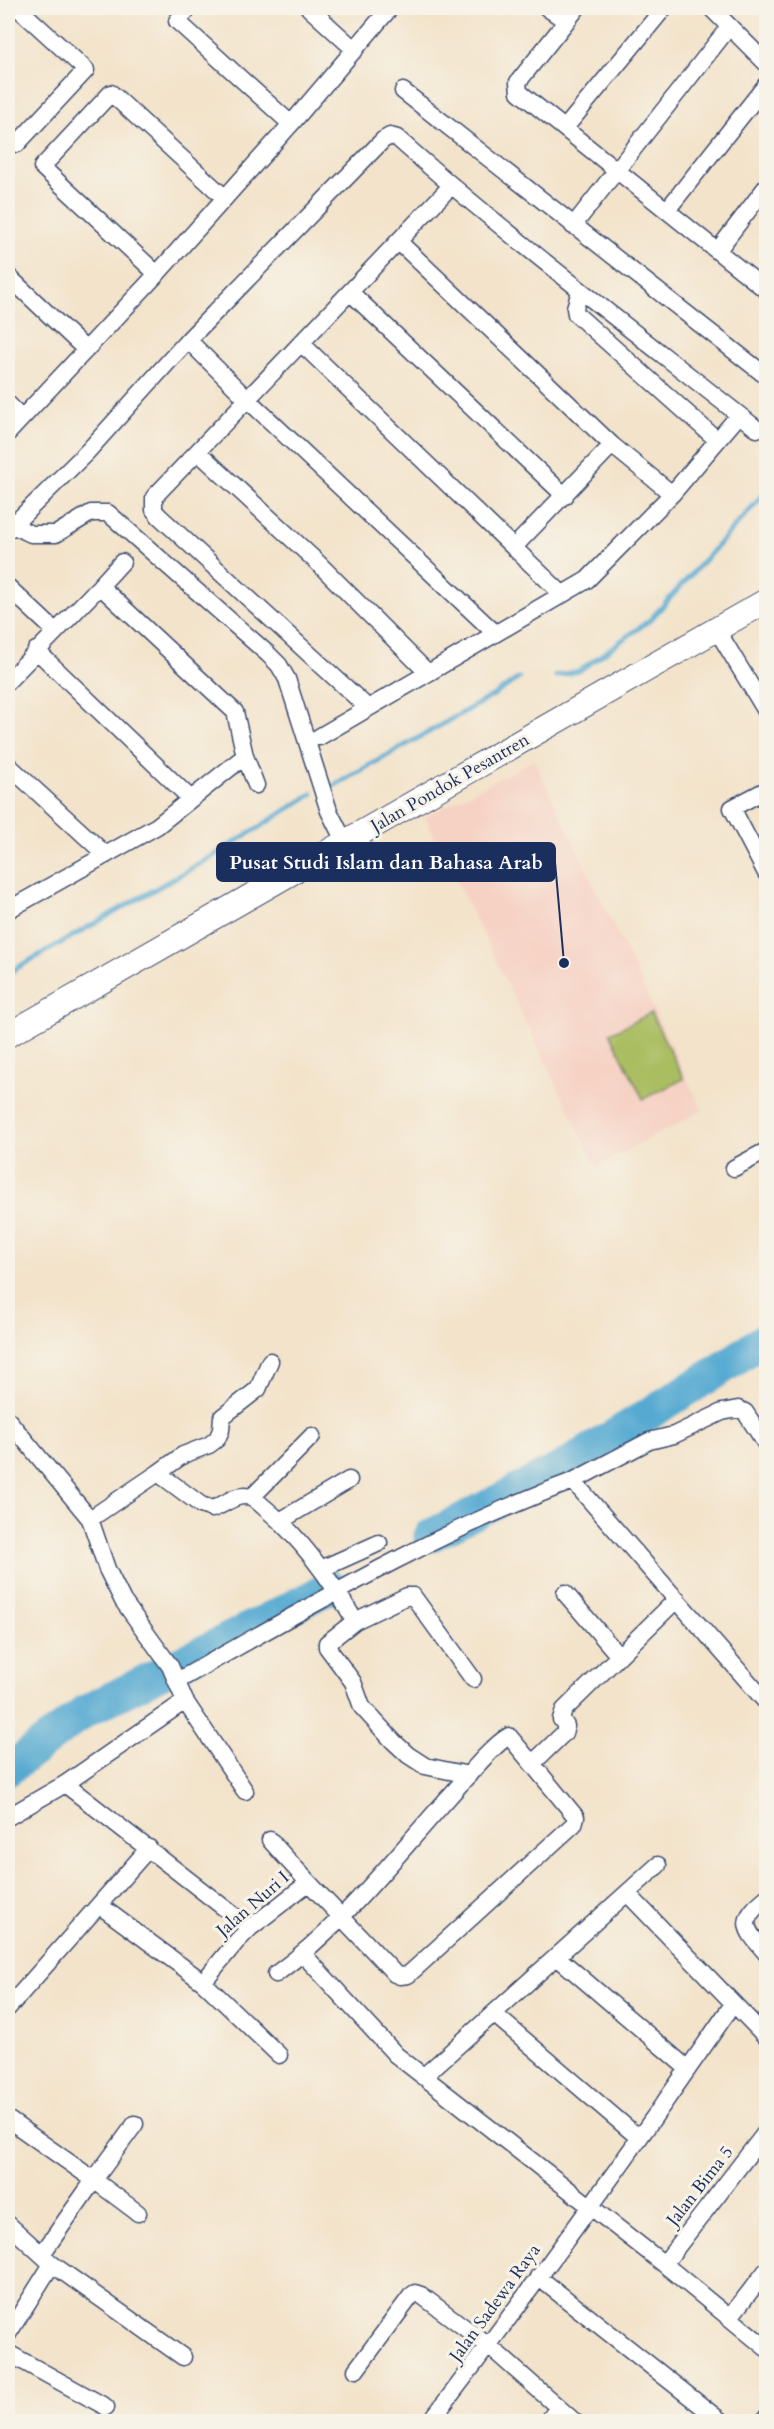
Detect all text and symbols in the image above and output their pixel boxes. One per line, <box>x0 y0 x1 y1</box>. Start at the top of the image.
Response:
street label: Jalan Pondok Pesantren <box>364 727 534 840</box>
callout: Pusat Studi Islam dan Bahasa Arab <box>217 843 555 881</box>
text: Pusat Studi Islam dan Bahasa Arab <box>229 849 543 876</box>
street label: Jalan Nuri I <box>209 1865 295 1945</box>
street label: Jalan Bima 5 <box>659 2141 739 2234</box>
street label: Jalan Sadewa Raya <box>442 2239 547 2370</box>

